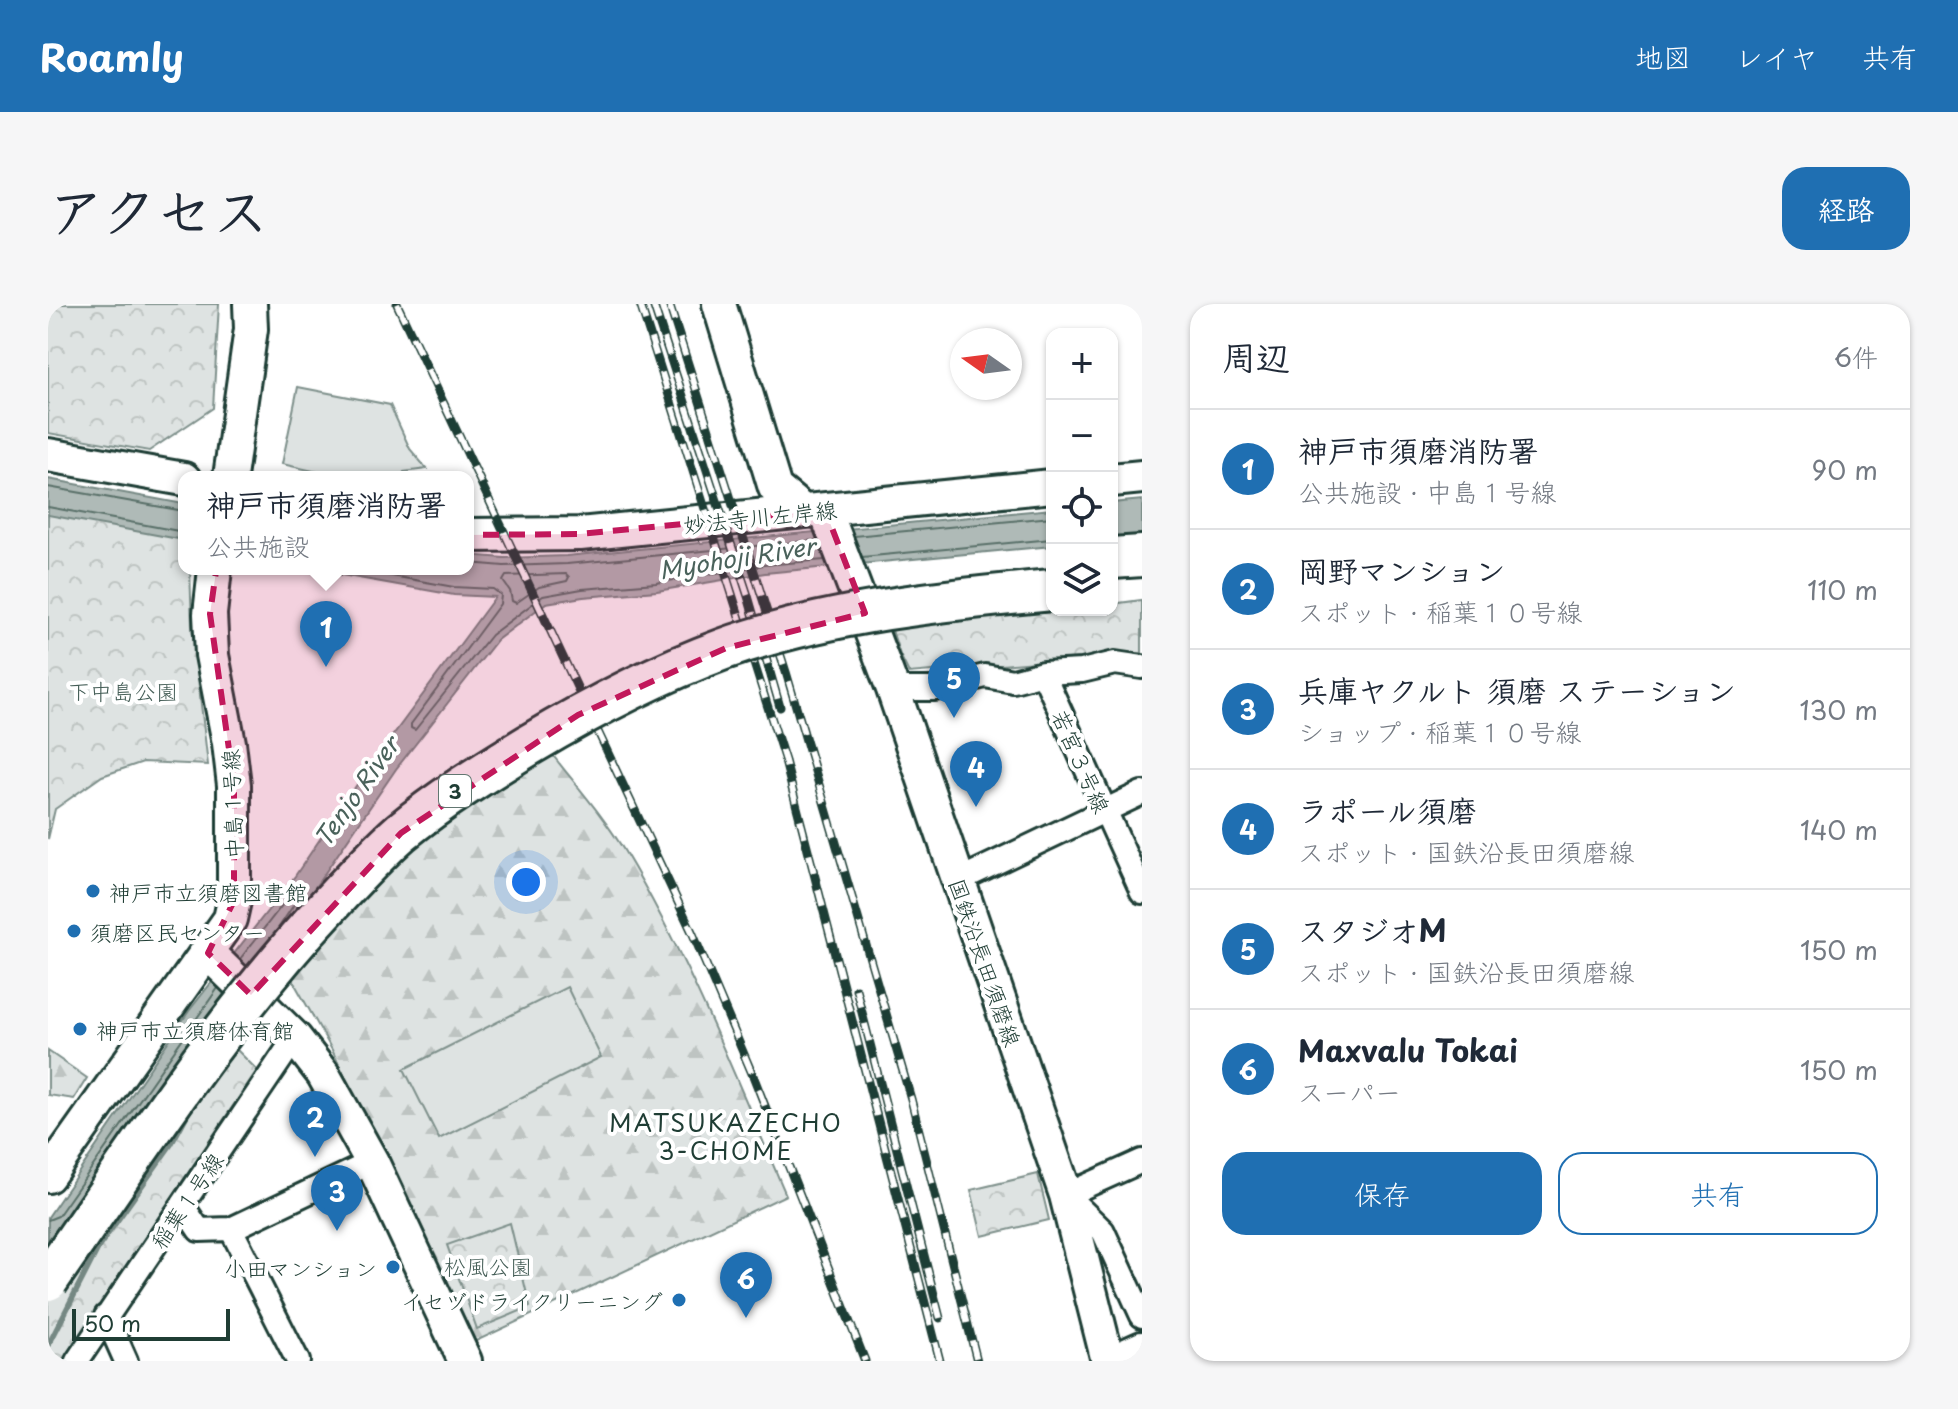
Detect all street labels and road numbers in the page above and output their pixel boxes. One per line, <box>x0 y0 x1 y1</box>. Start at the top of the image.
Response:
street label: 妙法寺川左岸線 <box>682 492 838 540</box>
street label: 若宮３号線 <box>1045 704 1119 818</box>
street label: 中島１号線 <box>213 748 249 860</box>
road number: 3 <box>439 775 471 807</box>
street label: 国鉄沿長田須磨線 <box>942 873 1030 1051</box>
street label: 稲葉１号線 <box>142 1145 230 1255</box>

